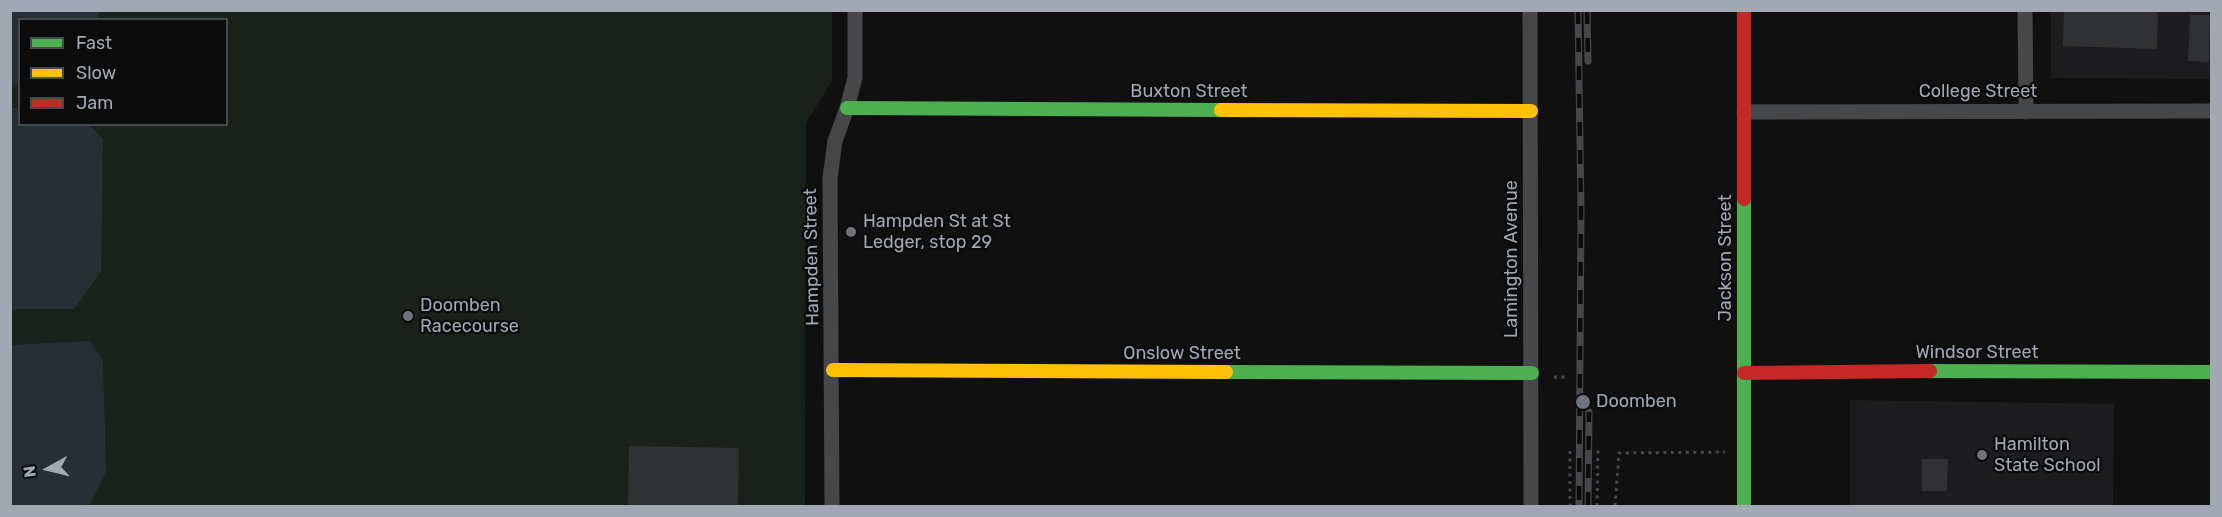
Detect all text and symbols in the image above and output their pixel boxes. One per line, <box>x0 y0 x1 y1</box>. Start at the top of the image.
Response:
legend <box>18 18 228 126</box>
text: Fast <box>76 32 112 54</box>
text: Slow <box>76 62 116 84</box>
street label: Buxton Street <box>1130 81 1248 103</box>
street label: College Street <box>1919 81 2037 103</box>
text: Jam <box>76 92 113 114</box>
street label: Lamington Avenue <box>1501 180 1523 338</box>
street label: Hampden Street <box>800 188 824 326</box>
street label: Jackson Street <box>1715 194 1737 322</box>
place label: Hampden St at St Ledger, stop 29 <box>863 211 1011 254</box>
marker: Hampden St at St Ledger, stop 29 <box>844 225 858 239</box>
place label: Doomben Racecourse <box>420 295 519 338</box>
marker: Doomben Racecourse <box>401 309 415 323</box>
street label: Windsor Street <box>1915 342 2039 364</box>
street label: Onslow Street <box>1123 343 1241 365</box>
place label: Doomben <box>1596 391 1677 413</box>
marker: Doomben <box>1574 393 1592 411</box>
place label: Hamilton State School <box>1994 434 2101 476</box>
north arrow <box>18 439 78 499</box>
marker: Hamilton State School <box>1975 448 1989 462</box>
text: N <box>19 465 40 479</box>

